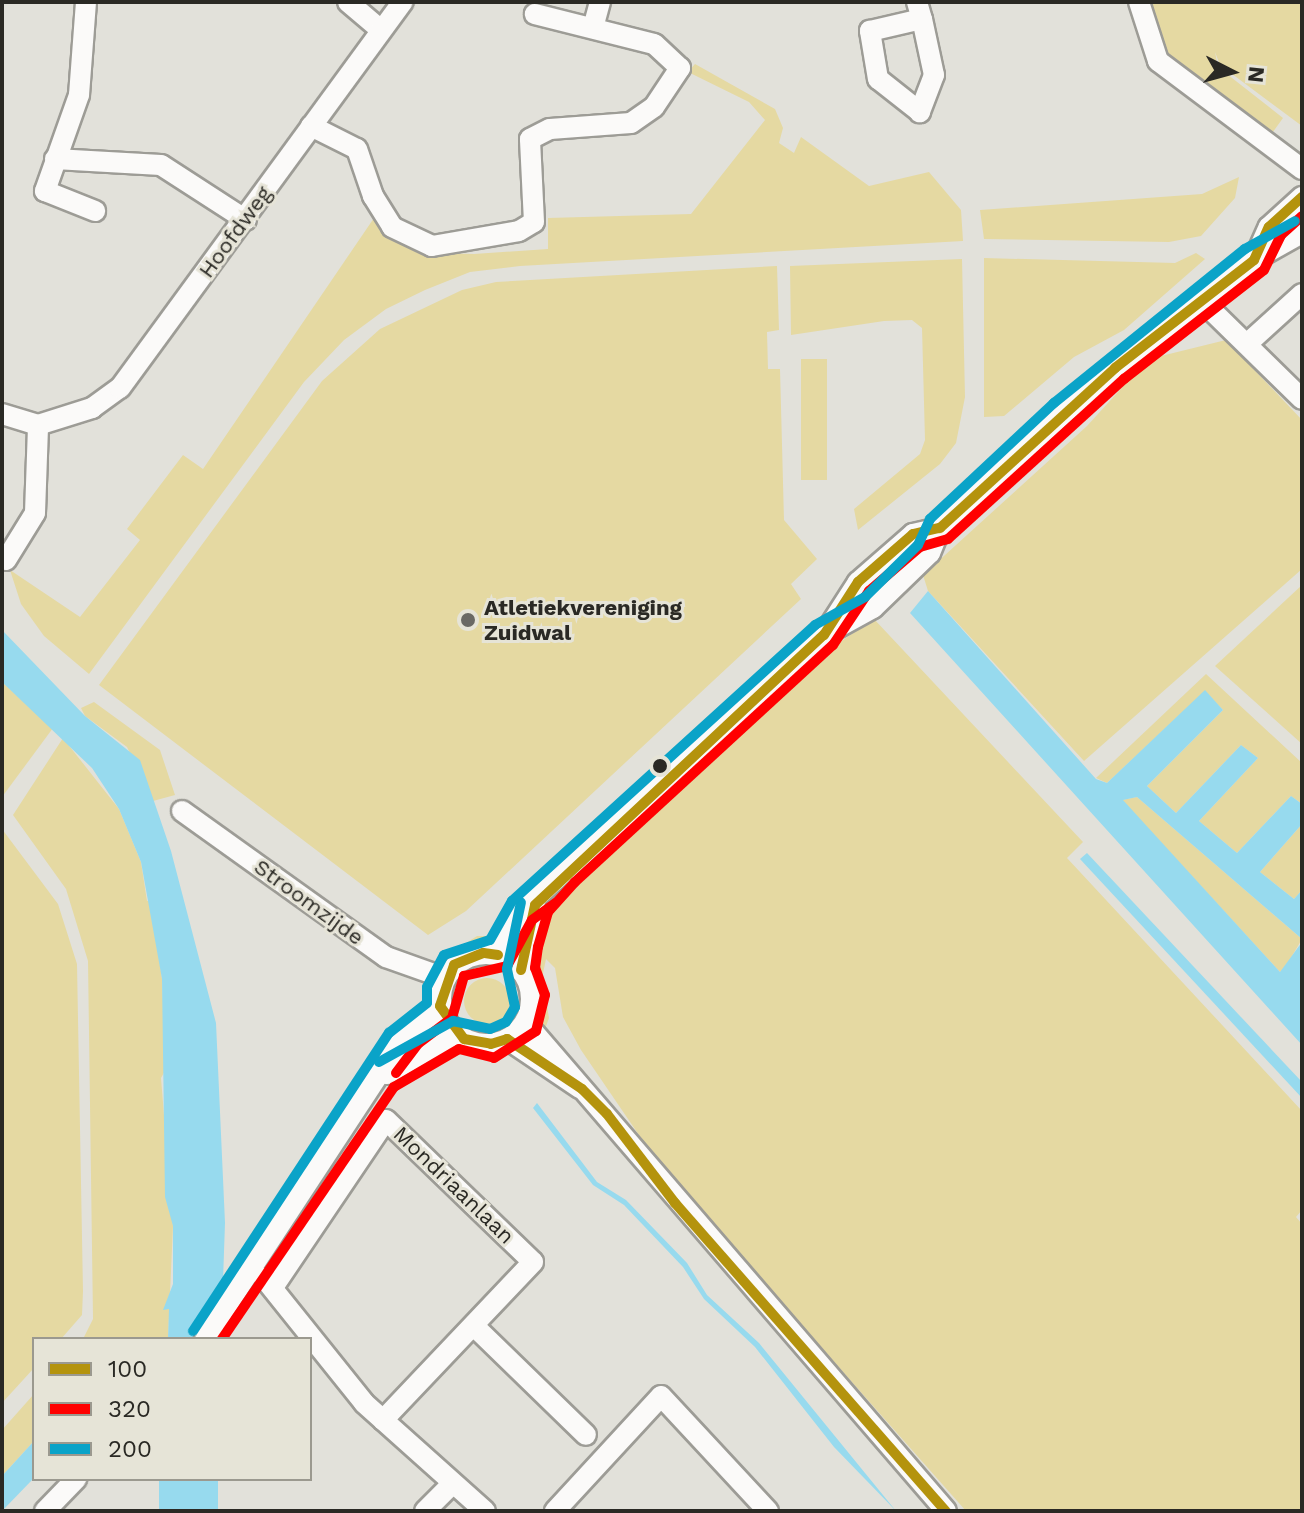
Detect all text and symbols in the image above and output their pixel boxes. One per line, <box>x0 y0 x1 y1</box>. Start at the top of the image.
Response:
north arrow <box>1192 32 1272 112</box>
text: N <box>1243 65 1270 84</box>
street label: Hoofdweg <box>193 181 277 283</box>
place label: Atletiekvereniging Zuidwal <box>484 594 682 646</box>
marker: Atletiekvereniging Zuidwal <box>459 611 477 629</box>
unlabelled marker <box>652 758 668 774</box>
street label: Stroomzijde <box>249 853 369 951</box>
street label: Mondriaanlaan <box>388 1121 520 1249</box>
legend <box>32 1337 312 1481</box>
text: 100 <box>108 1355 147 1383</box>
text: 320 <box>108 1395 151 1423</box>
text: 200 <box>108 1435 152 1463</box>

